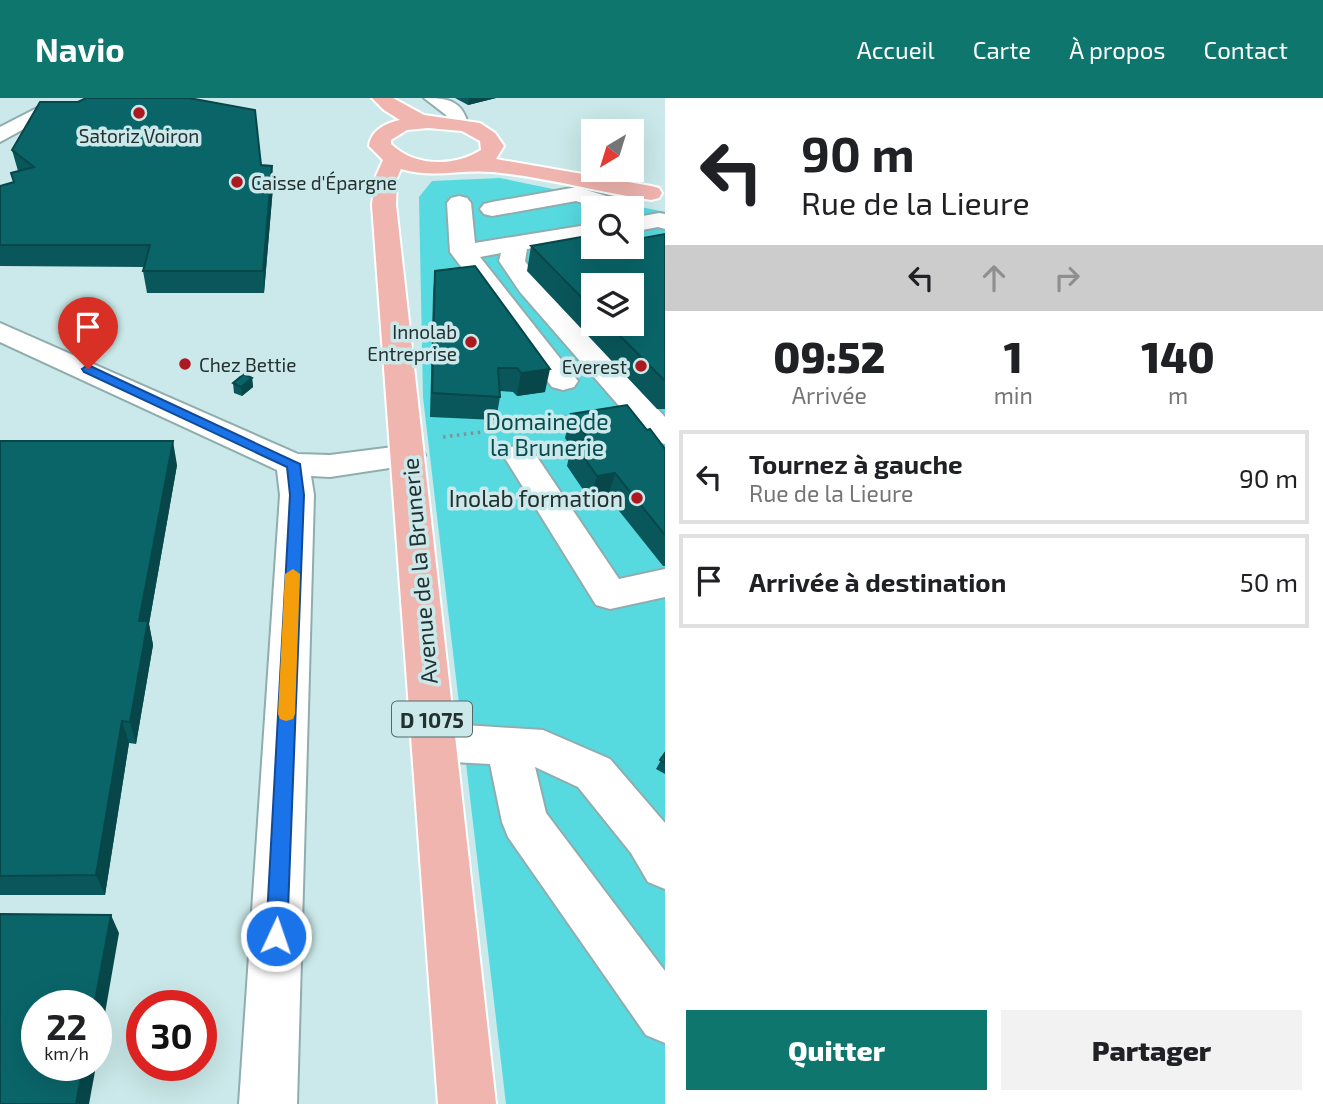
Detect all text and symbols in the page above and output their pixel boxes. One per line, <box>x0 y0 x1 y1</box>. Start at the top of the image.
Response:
text: Navio <box>35 29 125 69</box>
text: Accueil <box>857 35 935 64</box>
text: Carte <box>973 35 1031 64</box>
text: À propos <box>1069 35 1166 64</box>
text: Contact <box>1204 35 1288 64</box>
marker: Satoriz Voiron <box>131 105 147 121</box>
north arrow <box>581 119 644 182</box>
map controls <box>581 119 644 336</box>
text: 90 m <box>801 123 915 182</box>
place label: Satoriz Voiron <box>79 124 199 147</box>
icon: left <box>686 126 777 217</box>
place label: Caisse d'Épargne <box>251 171 397 194</box>
marker: Caisse d'Épargne <box>229 174 245 190</box>
text: Rue de la Lieure <box>801 183 1030 221</box>
button: search <box>581 196 644 259</box>
icon: left <box>902 259 940 297</box>
icon: ahead <box>975 259 1013 297</box>
icon: right <box>1048 259 1086 297</box>
button: layers <box>581 273 644 336</box>
pin <box>58 297 118 369</box>
icon: arrive <box>69 308 107 346</box>
place label: Innolab Entreprise <box>367 320 457 365</box>
text: 09:52 <box>773 331 885 381</box>
text: 1 <box>1004 331 1023 381</box>
text: 140 <box>1141 331 1215 381</box>
marker: Innolab Entreprise <box>463 334 479 350</box>
place label: Chez Bettie <box>199 353 296 376</box>
place label: Everest <box>562 355 627 378</box>
marker: Chez Bettie <box>177 356 193 372</box>
marker: Everest <box>633 358 649 374</box>
text: Arrivée <box>792 381 867 409</box>
text: min <box>994 381 1033 409</box>
text: m <box>1168 381 1188 409</box>
park label: Domaine de la Brunerie <box>485 407 609 461</box>
text: Tournez à gauche <box>749 448 963 479</box>
street label: Avenue de la Brunerie <box>395 457 443 685</box>
icon: left <box>690 458 728 496</box>
text: 90 m <box>1239 462 1298 493</box>
text: Rue de la Lieure <box>749 479 913 507</box>
place label: Inolab formation <box>449 484 623 512</box>
marker: Inolab formation <box>629 490 645 506</box>
icon: arrive <box>690 562 728 600</box>
text: Arrivée à destination <box>749 566 1006 597</box>
text: 50 m <box>1240 566 1298 597</box>
road number: D 1075 <box>392 702 472 736</box>
position arrow <box>239 899 313 973</box>
speed limit sign: 30 <box>126 990 217 1081</box>
text: 22 <box>46 1005 87 1047</box>
button: Quitter <box>686 1010 987 1090</box>
button: Partager <box>1001 1010 1302 1090</box>
text: km/h <box>44 1042 89 1064</box>

